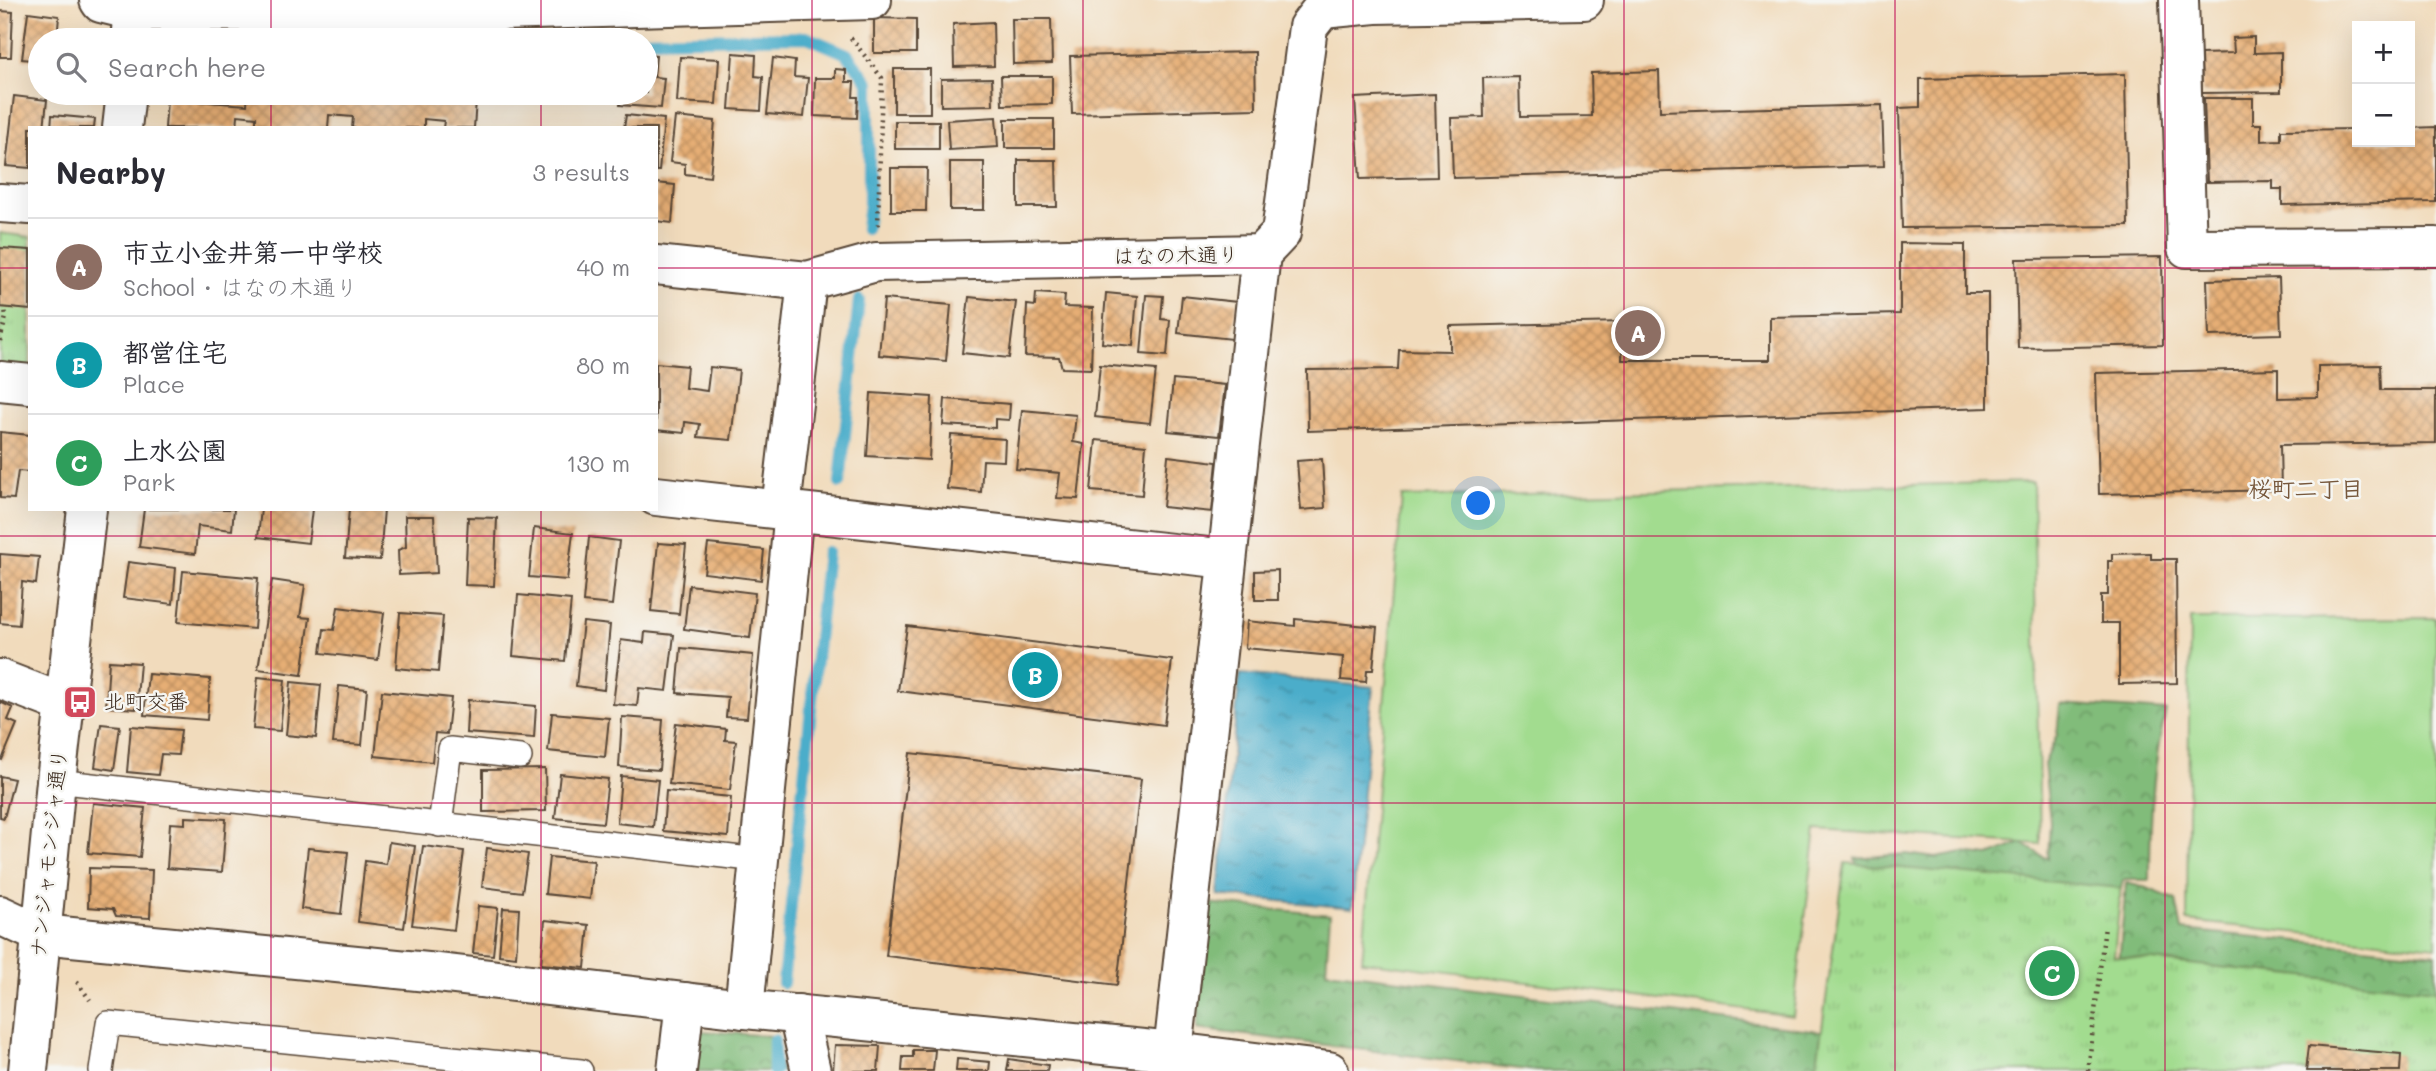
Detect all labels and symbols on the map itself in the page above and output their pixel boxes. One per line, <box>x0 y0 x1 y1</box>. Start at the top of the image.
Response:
street label: はなの木通り <box>1113 240 1239 269</box>
pin: A <box>1615 307 1661 359</box>
district label: 桜町二丁目 <box>2249 473 2364 503</box>
your location <box>1461 486 1495 520</box>
pin: B <box>1012 649 1058 701</box>
bus stop icon: 北町交番 <box>61 683 99 721</box>
place label: 北町交番 <box>104 687 188 714</box>
street label: ナンジャモンジャ通り <box>23 747 72 959</box>
pin: C <box>2029 947 2075 999</box>

